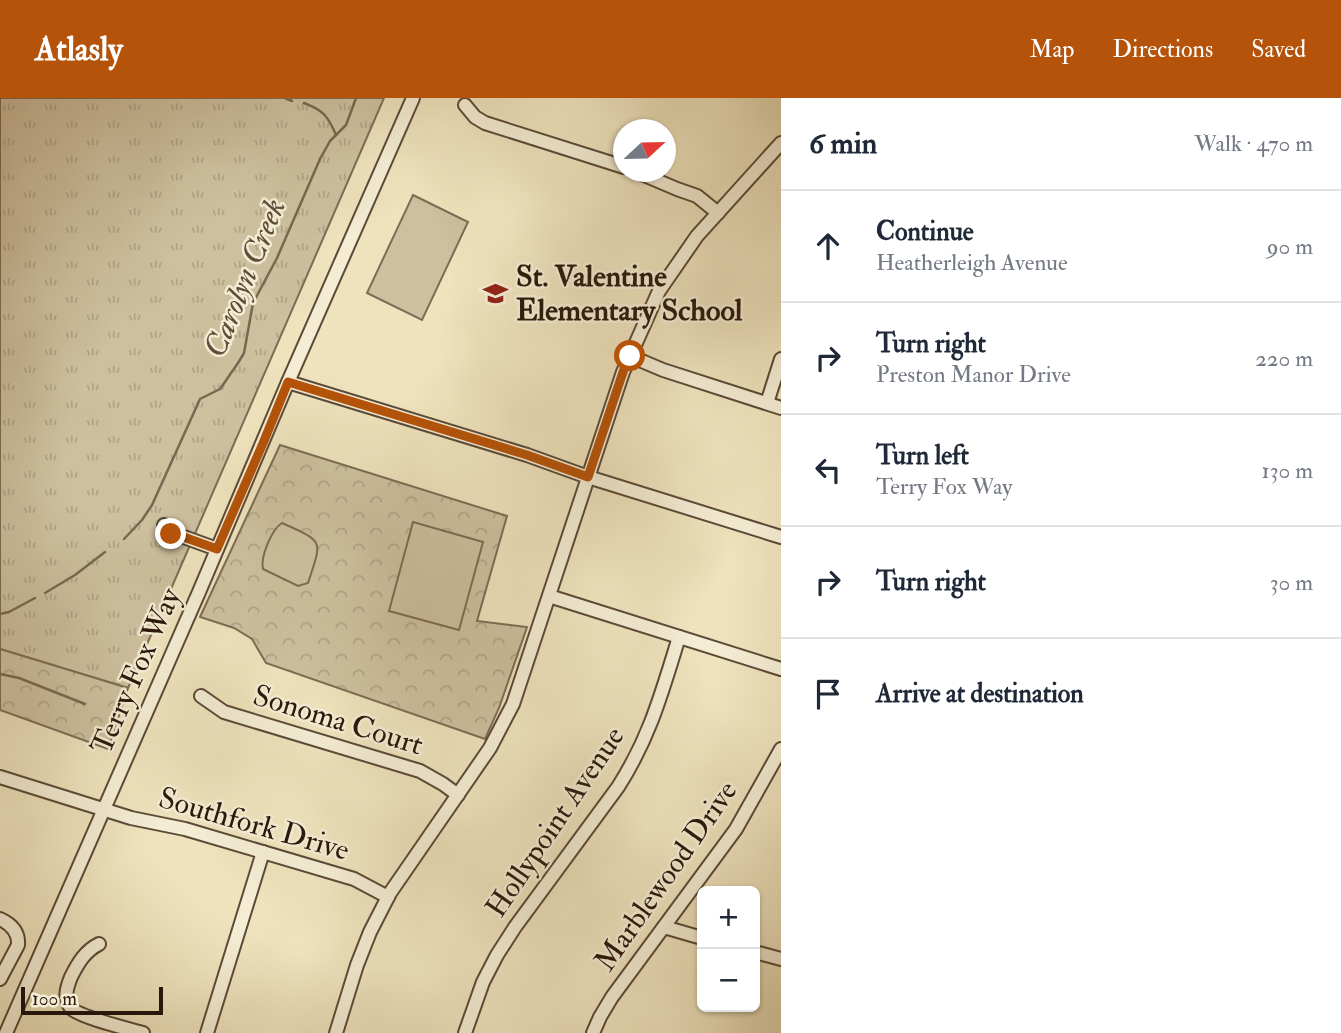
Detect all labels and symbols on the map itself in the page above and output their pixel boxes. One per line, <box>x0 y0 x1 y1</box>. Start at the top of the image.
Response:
north arrow <box>613 119 676 182</box>
water label: Carolyn Creek <box>195 193 295 363</box>
place label: St. Valentine Elementary School <box>516 258 743 329</box>
school or university icon: St. Valentine Elementary School <box>482 279 510 307</box>
route start <box>614 340 645 371</box>
route end <box>155 518 186 549</box>
street label: Terry Fox Way <box>83 581 189 760</box>
street label: Sonoma Court <box>249 677 428 763</box>
street label: Hollypoint Avenue <box>477 719 633 925</box>
street label: Marblewood Drive <box>587 774 745 978</box>
street label: Southfork Drive <box>154 779 354 869</box>
scale bar <box>21 984 163 1016</box>

